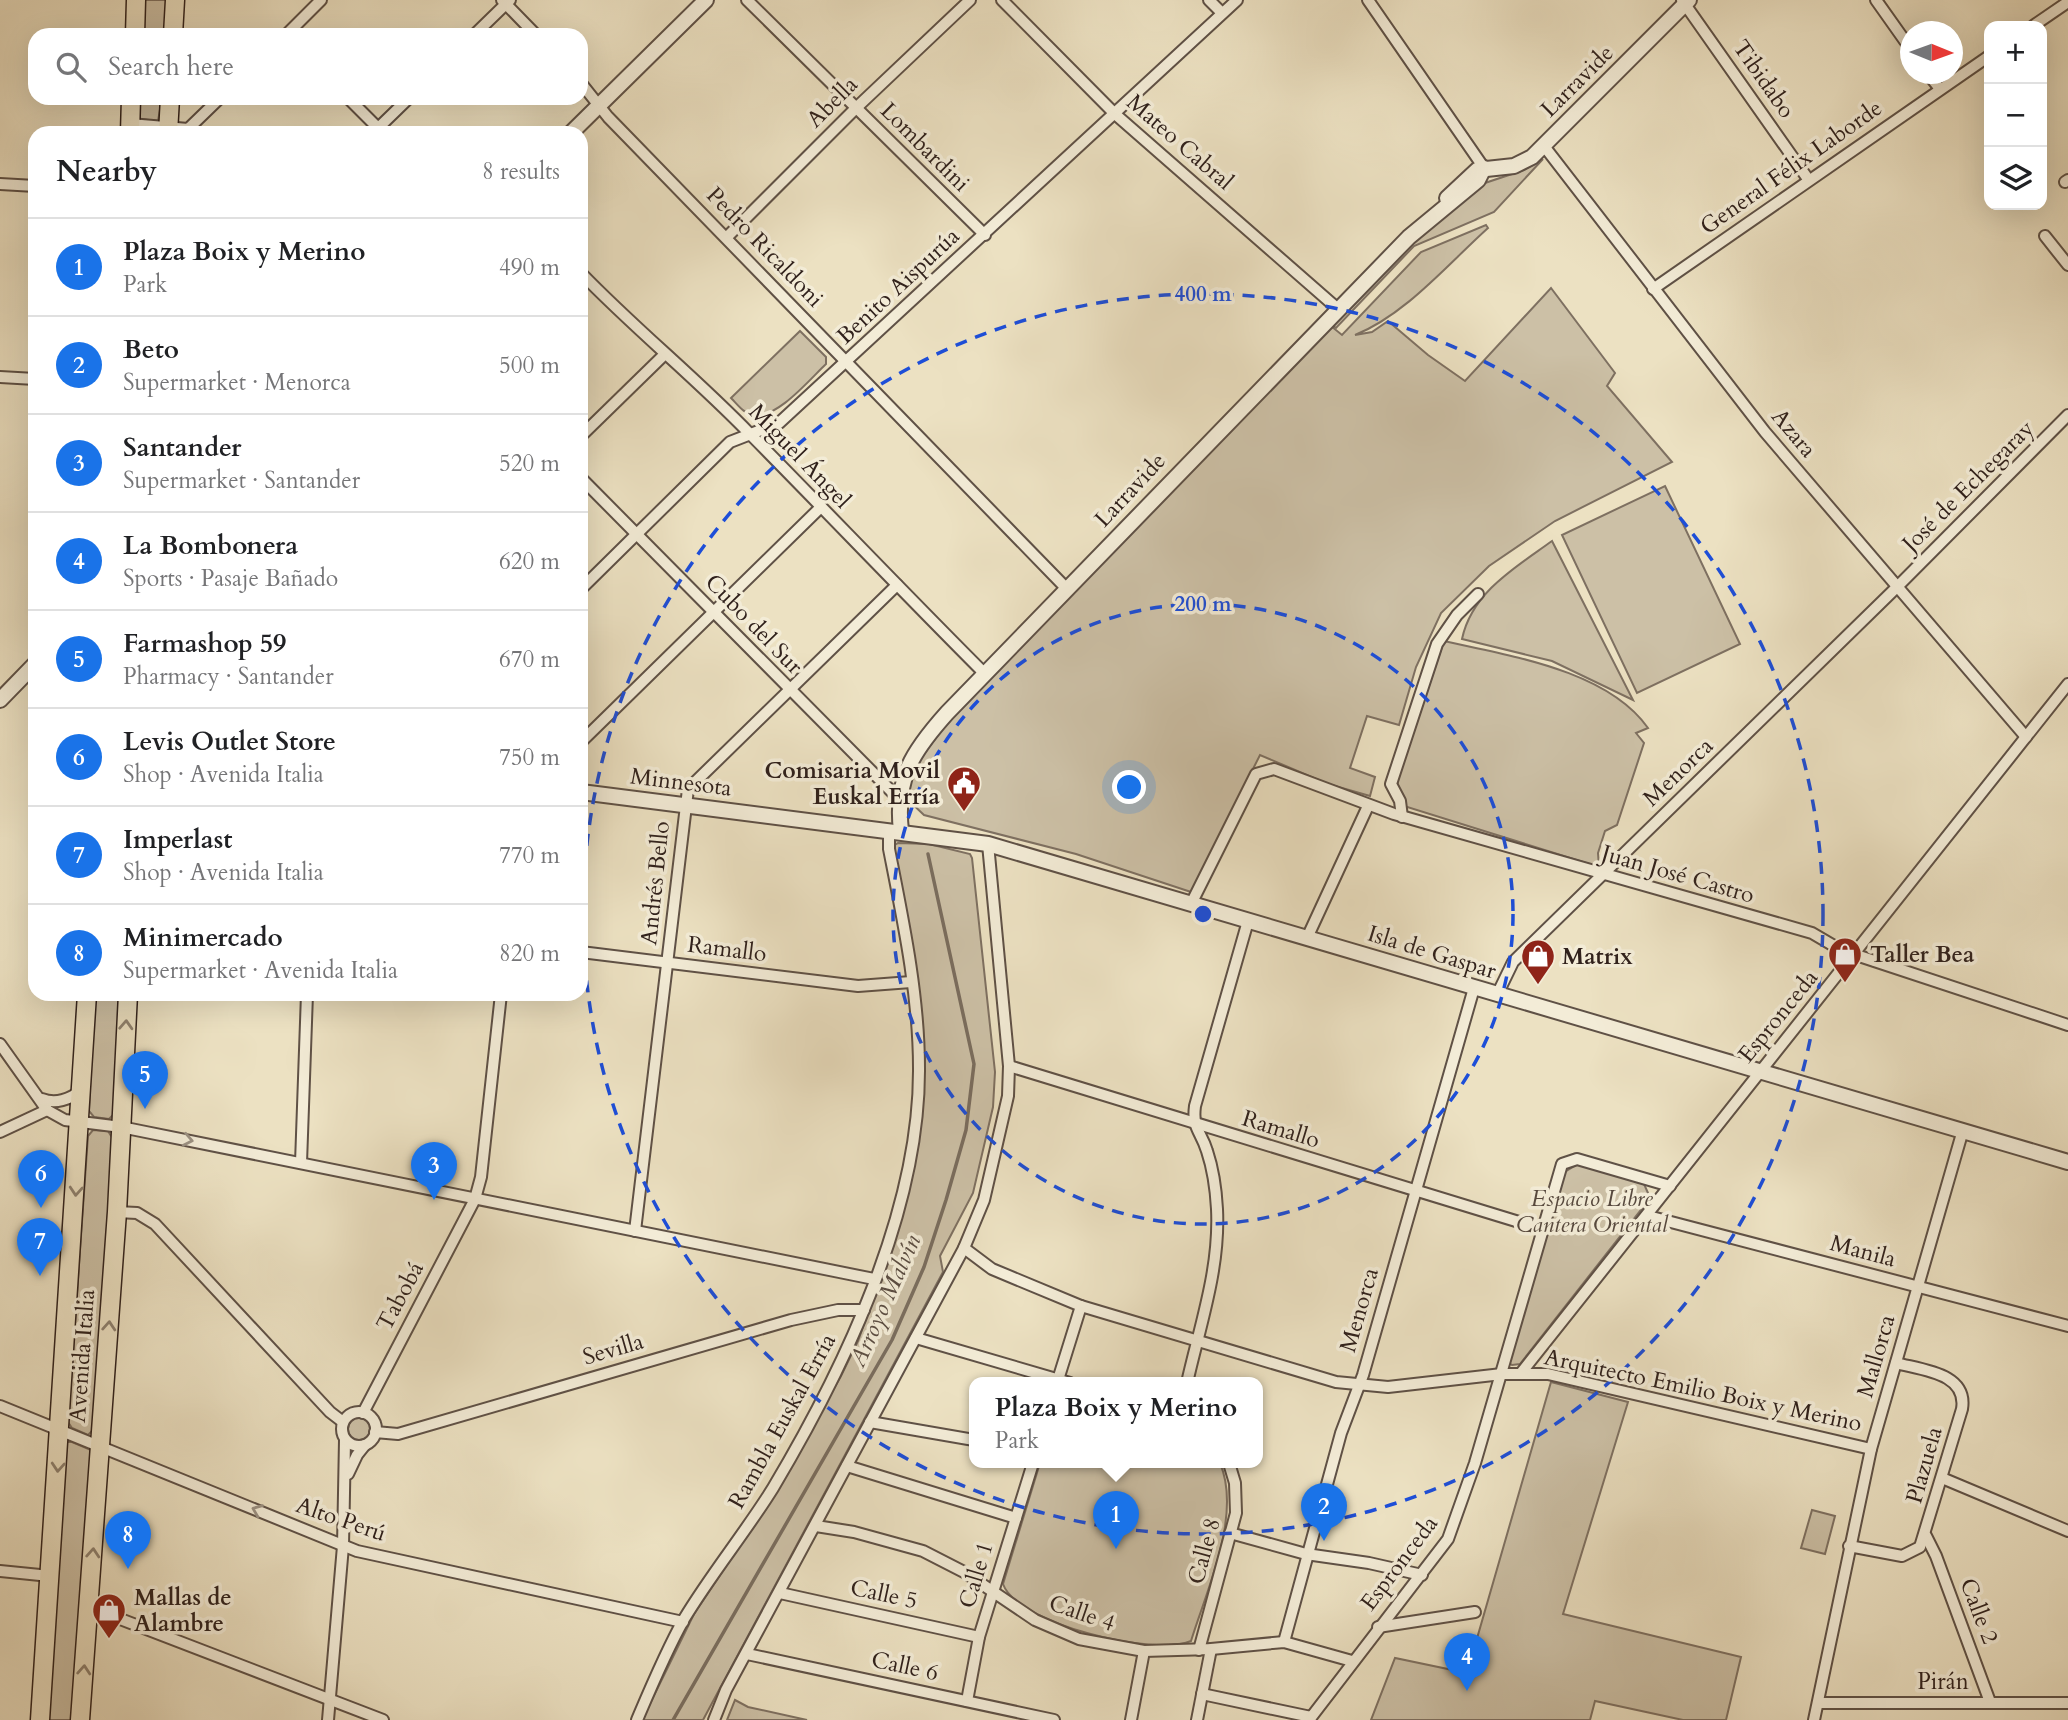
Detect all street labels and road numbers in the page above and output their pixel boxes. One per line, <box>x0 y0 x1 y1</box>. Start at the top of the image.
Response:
street label: Tibidabo <box>1726 34 1802 124</box>
street label: Larravide <box>1534 38 1620 124</box>
street label: Abella <box>800 70 864 134</box>
street label: Mateo Cabral <box>1120 87 1240 197</box>
street label: General Félix Laborde <box>1694 92 1888 242</box>
street label: Lombardini <box>873 95 977 199</box>
street label: Pedro Ricaldoni <box>700 180 830 314</box>
street label: Benito Aispurúa <box>830 221 966 351</box>
street label: Miguel Ángel <box>742 397 858 515</box>
street label: Azara <box>1764 402 1824 464</box>
street label: José de Echegaray <box>1893 413 2041 561</box>
street label: Larravide <box>1088 446 1172 534</box>
street label: Cubo del Sur <box>698 567 810 681</box>
street label: Menorca <box>1636 731 1720 813</box>
street label: Minnesota <box>628 760 734 804</box>
street label: Andrés Bello <box>633 819 677 947</box>
street label: Juan José Castro <box>1595 837 1758 911</box>
street label: Isla de Gaspar <box>1364 918 1501 986</box>
street label: Ramallo <box>686 929 768 969</box>
street label: Espronceda <box>1731 963 1825 1069</box>
street label: Ramallo <box>1238 1103 1324 1155</box>
street label: Manila <box>1827 1227 1899 1275</box>
street label: Tabobá <box>369 1256 431 1336</box>
street label: Menorca <box>1332 1264 1386 1356</box>
street label: Avenida Italia <box>62 1288 102 1424</box>
street label: Mallorca <box>1849 1311 1903 1401</box>
street label: Sevilla <box>579 1326 647 1372</box>
street label: Rambla Euskal Erría <box>721 1328 843 1514</box>
street label: Arquitecto Emilio Boix y Merino <box>1541 1341 1865 1439</box>
street label: Plazuela <box>1898 1423 1950 1507</box>
street label: Alto Perú <box>292 1489 390 1549</box>
street label: Espronceda <box>1353 1509 1445 1617</box>
street label: Calle 8 <box>1180 1514 1228 1588</box>
street label: Calle 1 <box>951 1538 1001 1612</box>
street label: Calle 5 <box>848 1572 920 1616</box>
street label: Calle 2 <box>1952 1574 2006 1648</box>
street label: Calle 4 <box>1045 1587 1119 1639</box>
street label: Calle 6 <box>869 1644 941 1688</box>
street label: Pirán <box>1917 1666 1969 1697</box>

